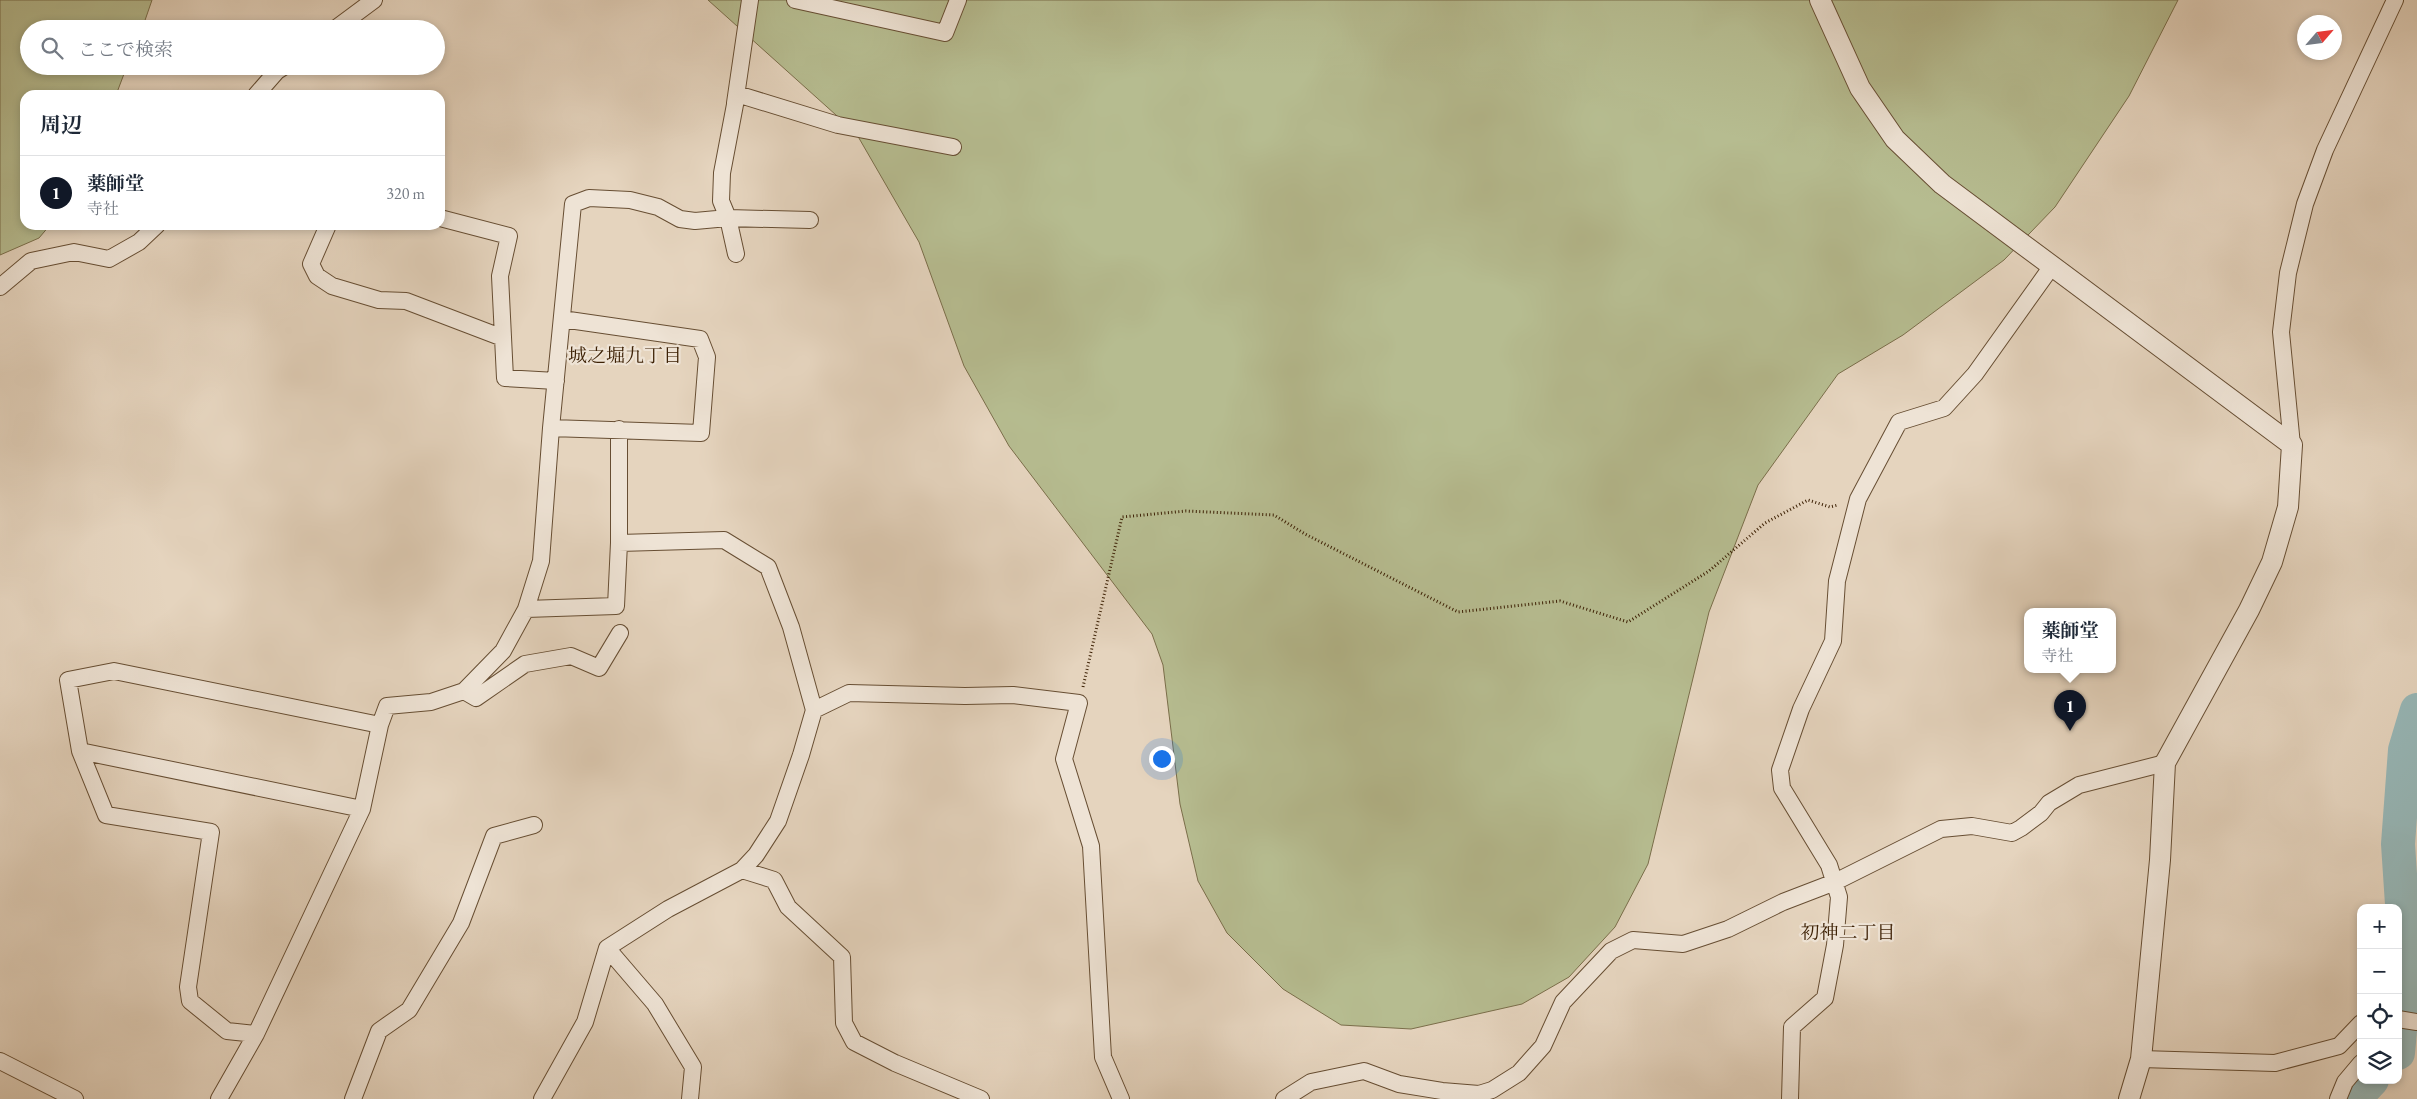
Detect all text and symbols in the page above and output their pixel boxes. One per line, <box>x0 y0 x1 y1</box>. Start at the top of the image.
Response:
north arrow <box>2297 15 2342 60</box>
search box <box>20 20 445 75</box>
icon: search <box>38 34 66 62</box>
text: ここで検索 <box>78 37 173 62</box>
text: 周辺 <box>40 111 82 138</box>
text: 薬師堂 <box>87 171 144 196</box>
text: 1 <box>52 183 60 204</box>
text: 320 m <box>386 183 425 204</box>
text: 寺社 <box>87 198 119 219</box>
district label: 城之堀九丁目 <box>568 343 682 368</box>
popup <box>2024 608 2116 673</box>
text: 薬師堂 <box>2041 618 2099 643</box>
text: 寺社 <box>2041 645 2074 666</box>
pin: 1 <box>2054 690 2086 731</box>
your location <box>1149 746 1175 772</box>
map controls <box>2357 904 2402 1084</box>
button: + <box>2357 904 2402 949</box>
district label: 初神二丁目 <box>1800 920 1896 945</box>
button: − <box>2357 949 2402 994</box>
button: locate <box>2357 994 2402 1039</box>
button: layers <box>2357 1039 2402 1084</box>

